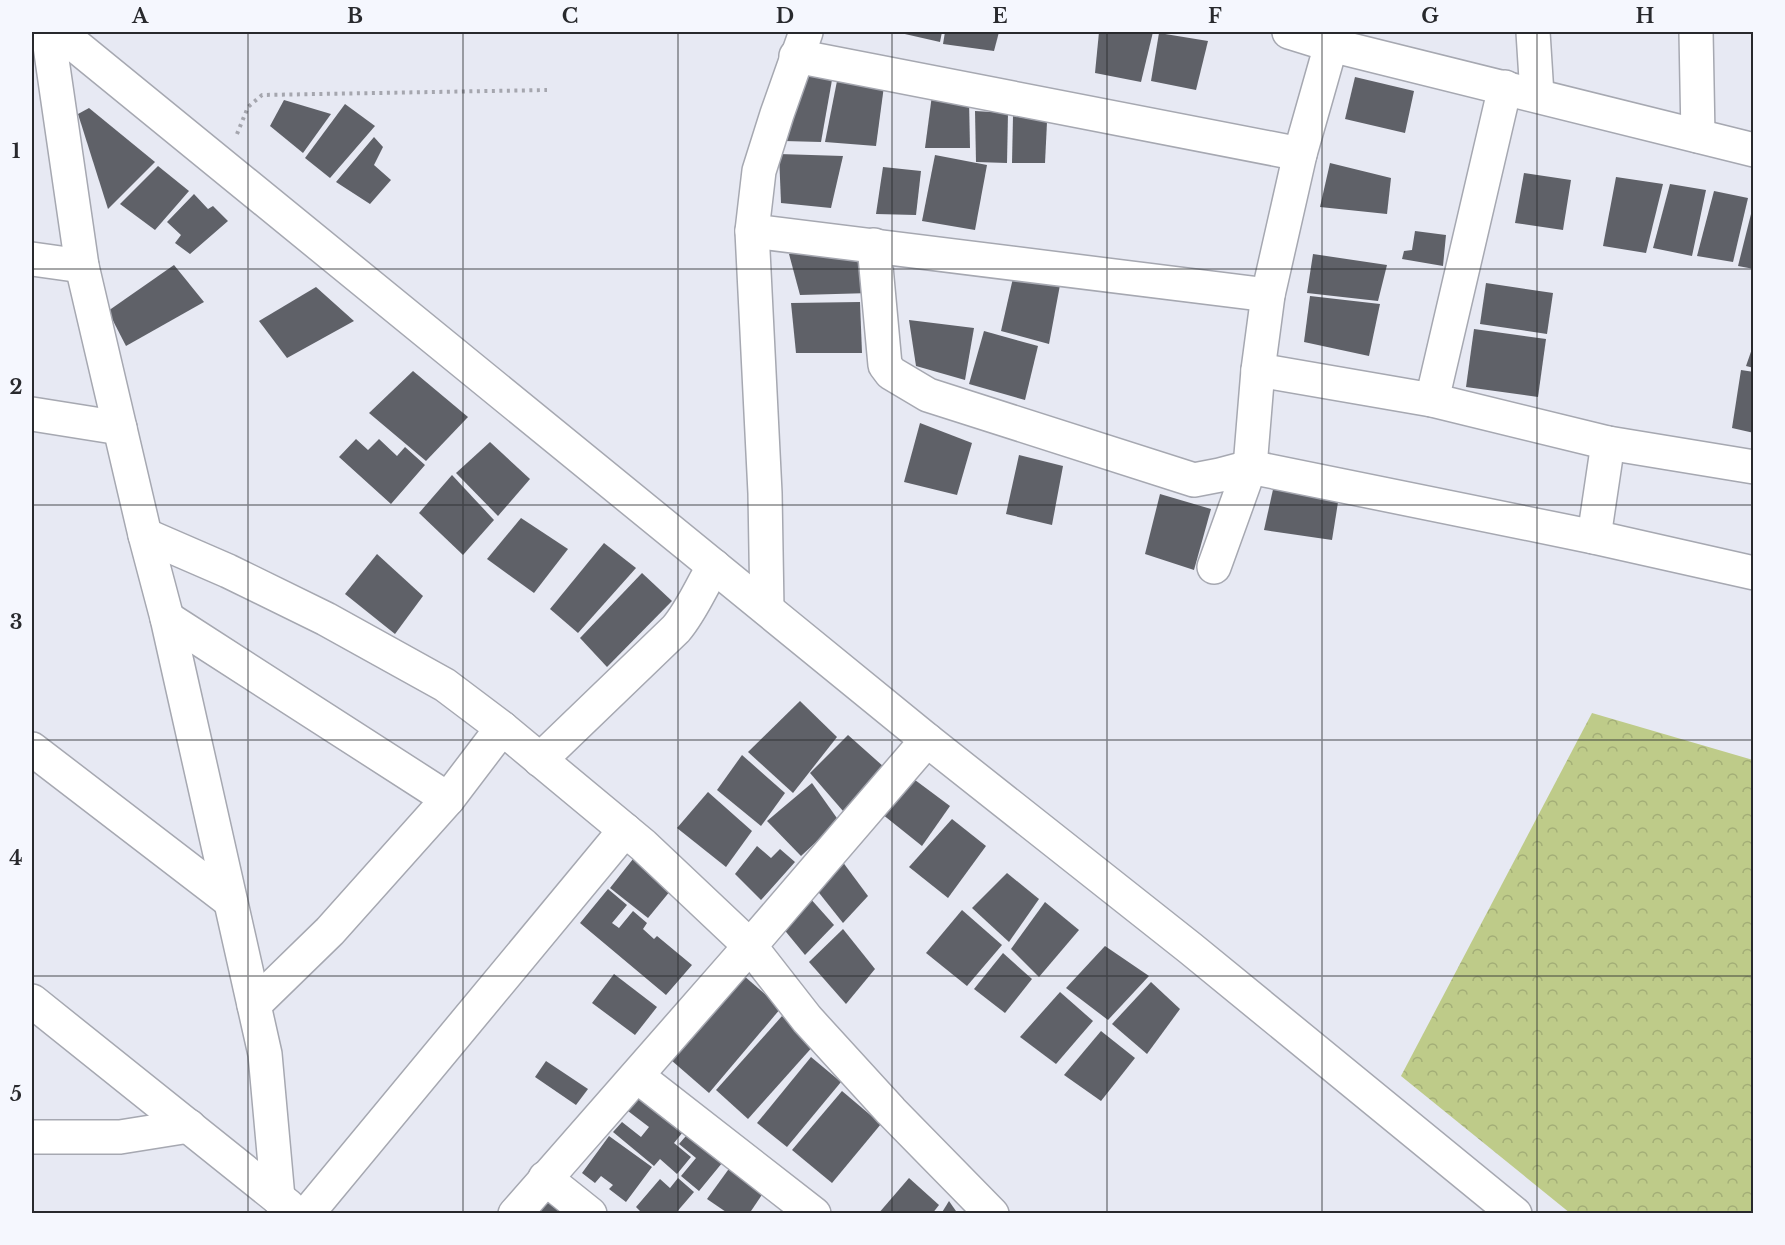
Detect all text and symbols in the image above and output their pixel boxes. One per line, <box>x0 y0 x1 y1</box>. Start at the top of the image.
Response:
text: A <box>131 4 149 28</box>
text: B <box>347 4 363 28</box>
text: C <box>562 4 578 28</box>
text: D <box>776 4 794 28</box>
text: E <box>992 4 1008 28</box>
text: F <box>1208 4 1222 28</box>
text: G <box>1421 4 1439 28</box>
text: H <box>1636 4 1655 28</box>
text: 1 <box>12 139 21 163</box>
text: 2 <box>9 375 23 399</box>
text: 3 <box>10 610 22 634</box>
text: 4 <box>9 846 23 870</box>
text: 5 <box>10 1082 22 1106</box>

